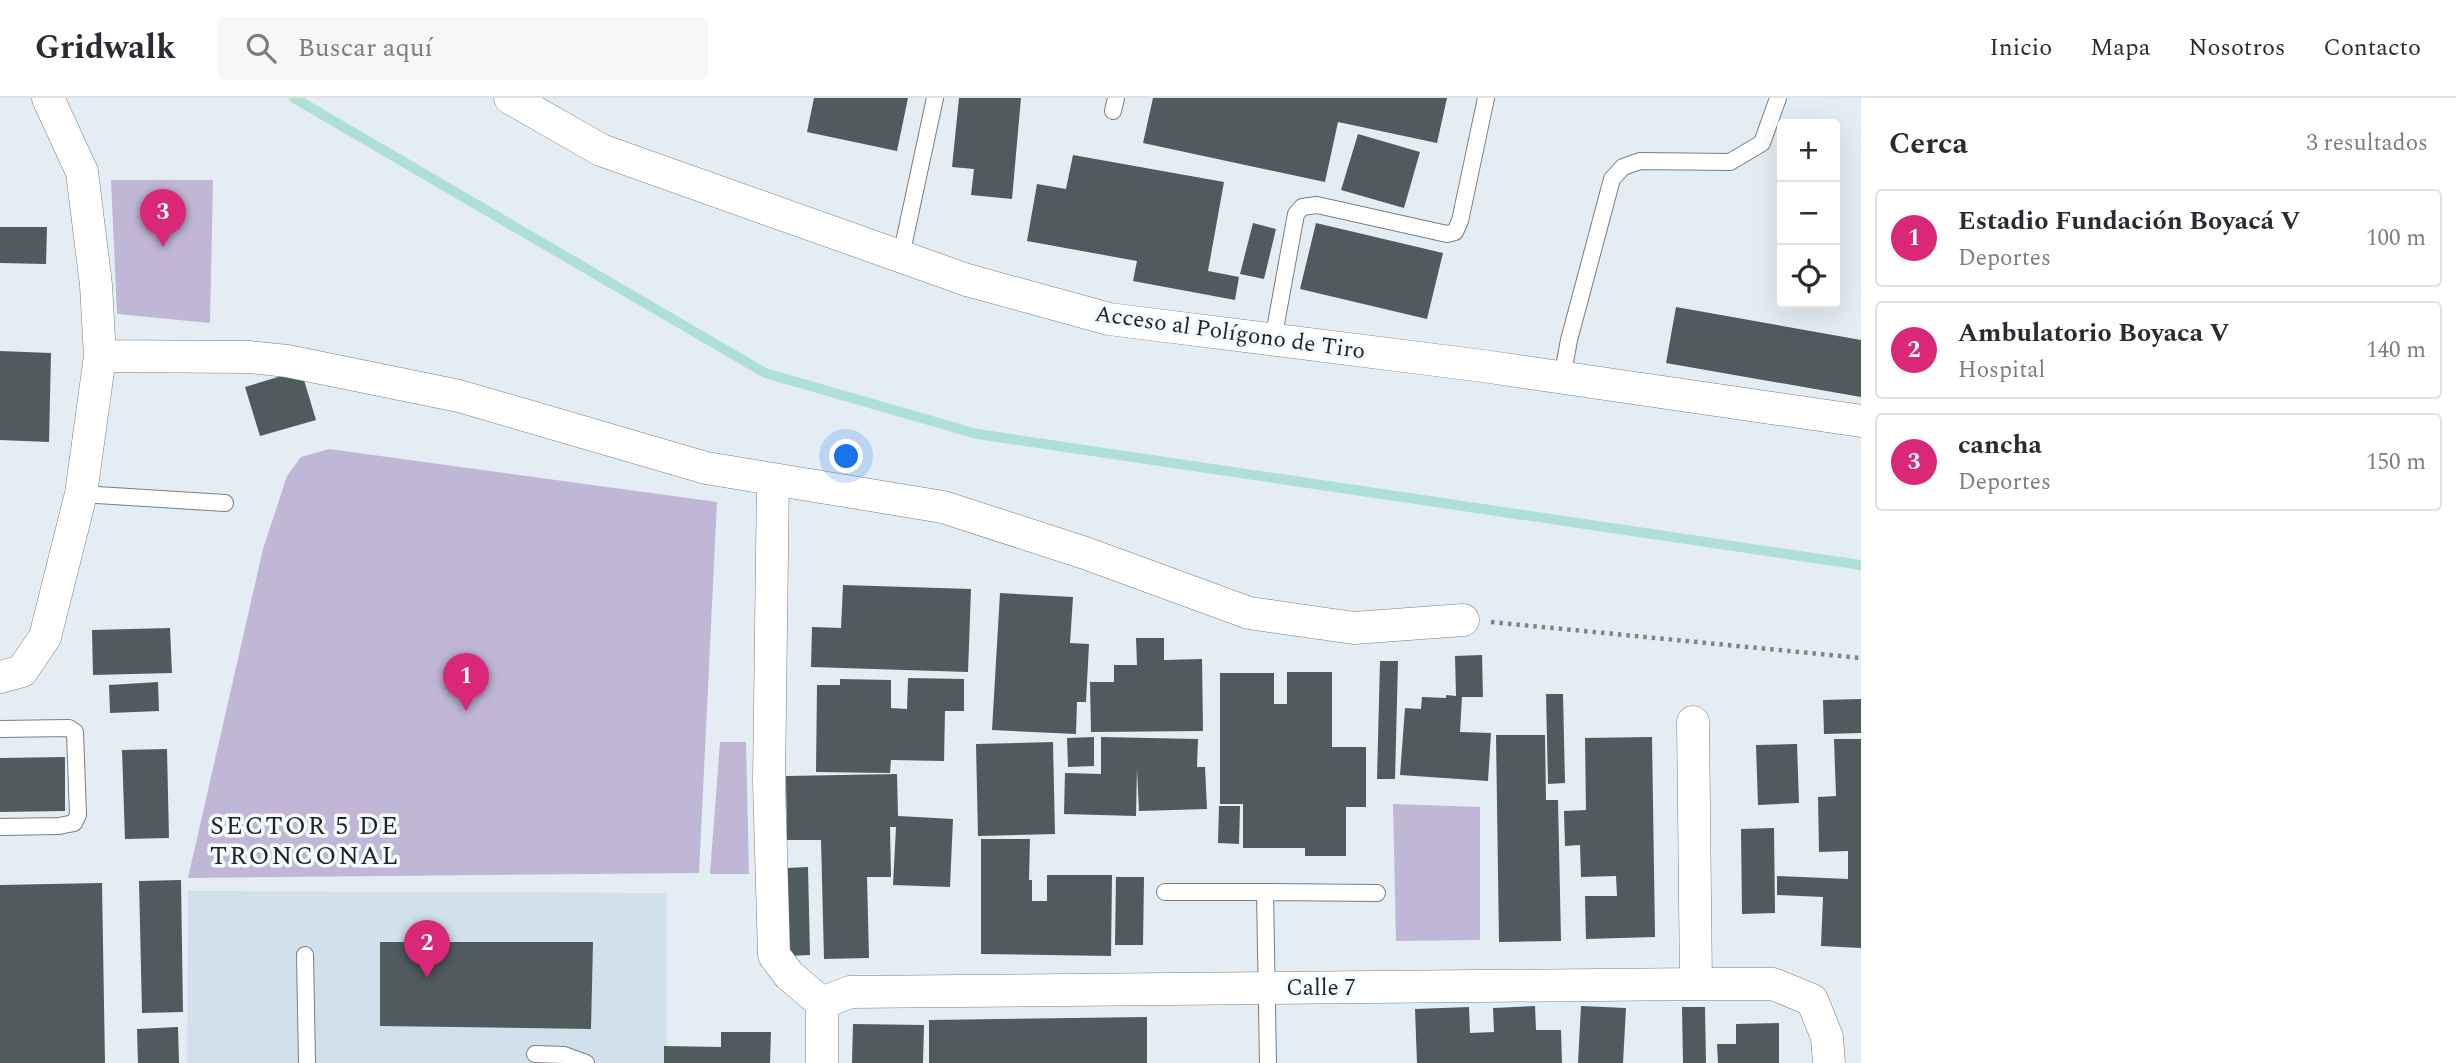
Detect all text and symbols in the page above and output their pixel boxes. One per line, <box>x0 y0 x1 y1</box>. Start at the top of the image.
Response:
search box <box>218 17 708 80</box>
text: Gridwalk <box>35 23 176 73</box>
text: Buscar aquí <box>298 28 433 68</box>
icon: search <box>242 29 280 67</box>
text: Inicio <box>1989 30 2052 66</box>
text: Mapa <box>2090 30 2150 66</box>
text: Nosotros <box>2188 30 2285 66</box>
text: Contacto <box>2323 30 2421 66</box>
map controls <box>1777 119 1840 308</box>
button: + <box>1777 119 1840 182</box>
text: Cerca <box>1889 121 1968 167</box>
text: 3 resultados <box>2306 126 2428 161</box>
button: − <box>1777 182 1840 245</box>
pin: 3 <box>140 189 186 247</box>
text: Estadio Fundación Boyacá V <box>1958 201 2300 241</box>
text: 1 <box>1908 221 1920 256</box>
text: 100 m <box>2366 221 2426 256</box>
text: Deportes <box>1958 241 2051 276</box>
button: locate <box>1777 245 1840 308</box>
street label: Acceso al Polígono de Tiro <box>1093 297 1367 369</box>
text: Ambulatorio Boyaca V <box>1958 313 2229 353</box>
text: 2 <box>1908 333 1920 368</box>
text: 140 m <box>2366 333 2426 368</box>
text: Hospital <box>1958 353 2045 388</box>
text: cancha <box>1958 425 2042 465</box>
your location <box>829 439 863 473</box>
text: 3 <box>1908 445 1920 480</box>
text: 150 m <box>2366 445 2426 480</box>
text: Deportes <box>1958 465 2051 500</box>
pin: 1 <box>443 653 489 711</box>
district label: SECTOR 5 DE TRONCONAL <box>210 806 400 876</box>
pin: 2 <box>404 920 450 978</box>
street label: Calle 7 <box>1286 971 1356 1006</box>

